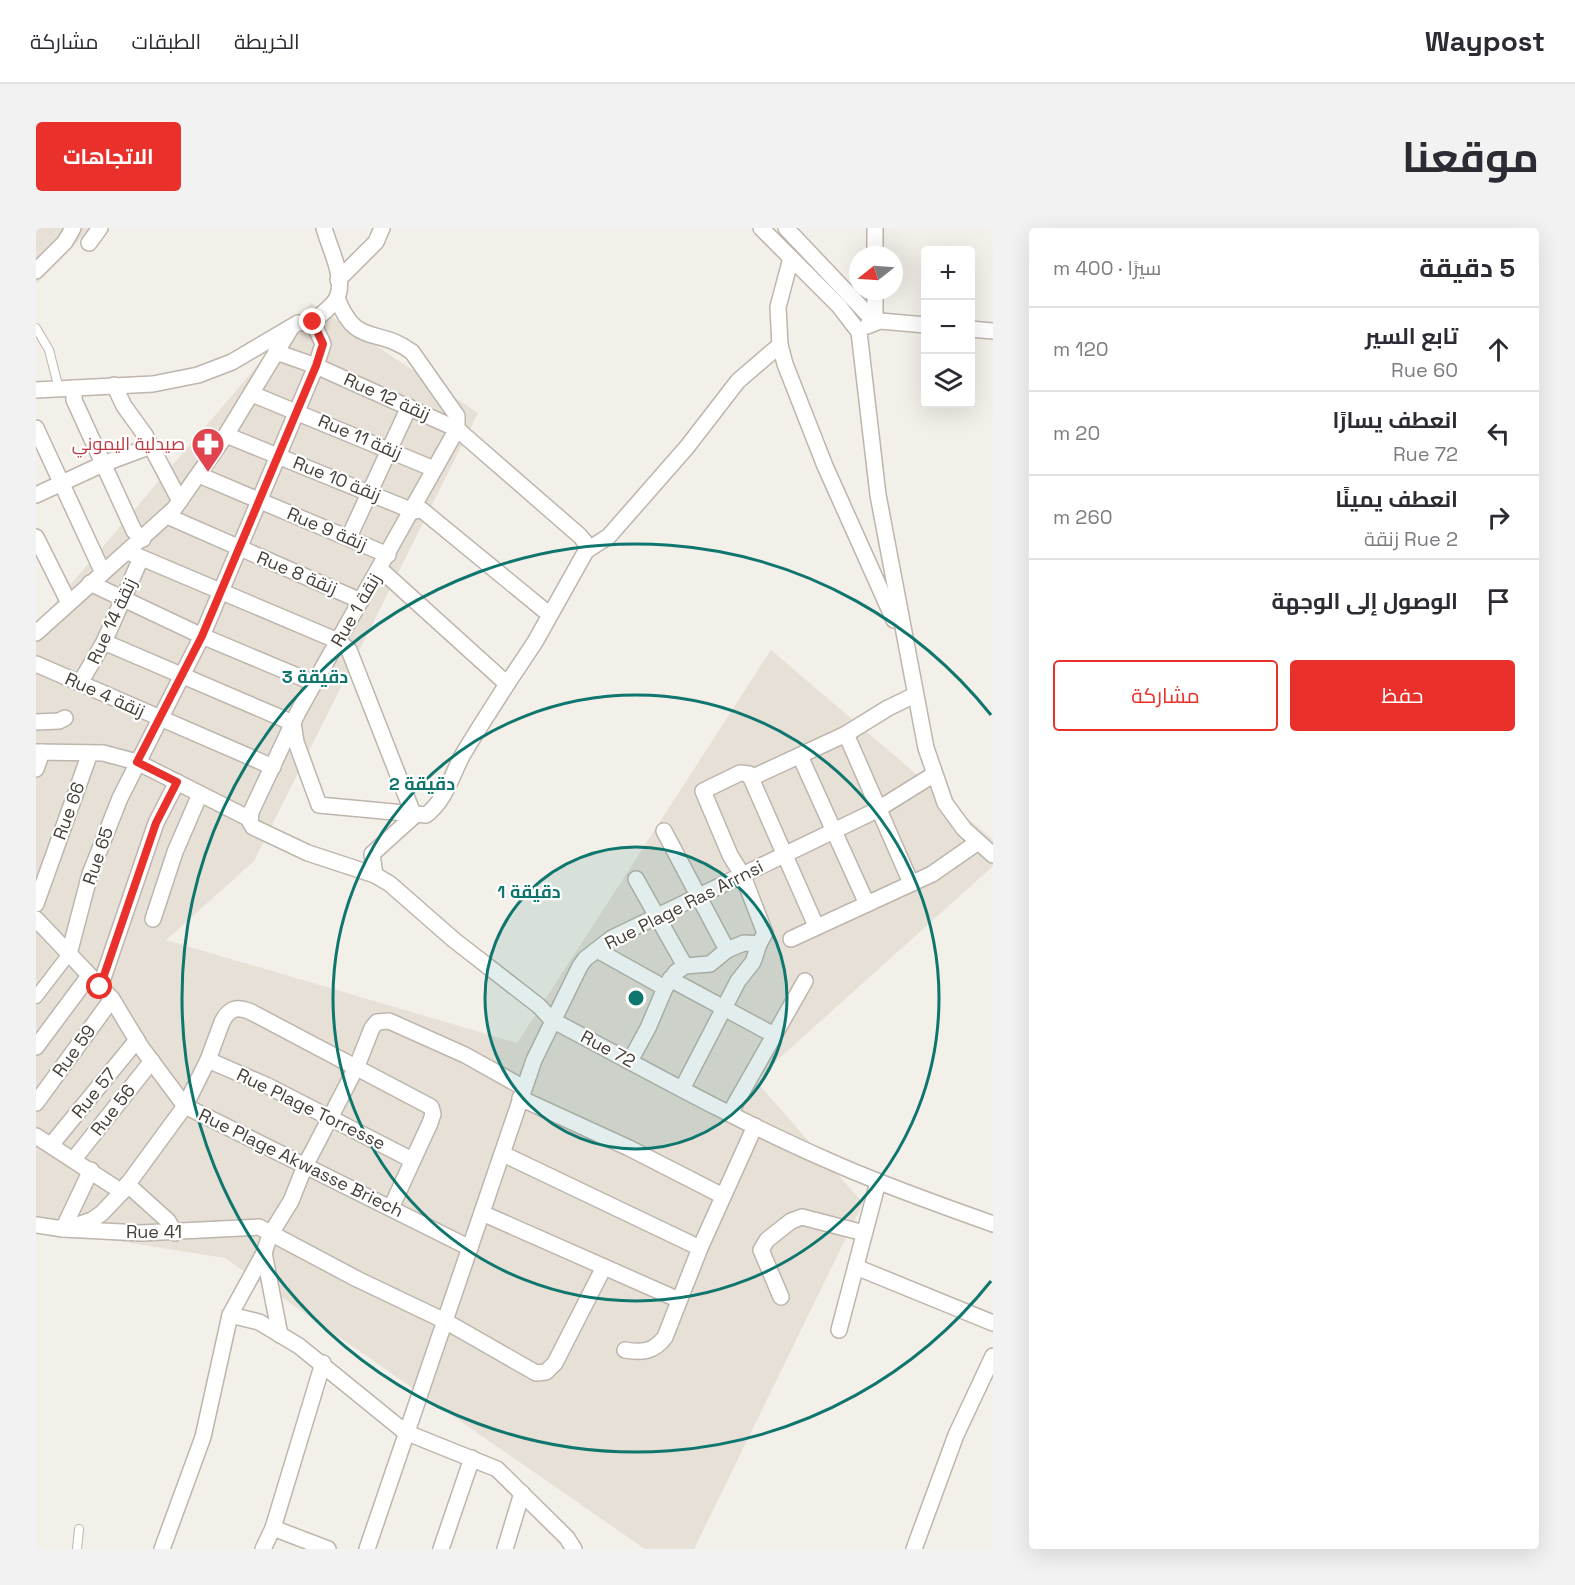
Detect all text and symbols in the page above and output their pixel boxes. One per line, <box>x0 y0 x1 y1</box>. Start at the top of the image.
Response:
text: Waypost <box>1425 23 1545 59</box>
text: مشاركة <box>30 28 99 55</box>
text: الطبقات <box>132 28 201 55</box>
text: الخريطة <box>234 28 300 55</box>
button: الاتجاهات <box>36 122 181 191</box>
text: موقعنا <box>1402 131 1539 184</box>
north arrow <box>849 246 903 300</box>
map controls <box>921 246 975 408</box>
button: + <box>921 246 975 300</box>
text: 5 دقيقة <box>1419 251 1515 285</box>
text: سيرًا · 400 m <box>1053 255 1161 281</box>
button: − <box>921 300 975 354</box>
route end <box>299 308 325 334</box>
text: تابع السير <box>1365 322 1458 350</box>
icon: ahead <box>1482 333 1515 366</box>
text: 120 m <box>1053 336 1109 362</box>
button: layers <box>921 354 975 408</box>
text: Rue 60 <box>1391 357 1458 383</box>
street label: Rue 12 زنقة <box>340 367 434 426</box>
text: انعطف يسارًا <box>1332 406 1458 434</box>
street label: Rue 11 زنقة <box>315 409 406 464</box>
icon: left <box>1482 417 1515 450</box>
text: 20 m <box>1053 420 1100 446</box>
pharmacy icon: صيدلية اليموني <box>190 426 226 473</box>
place label: صيدلية اليموني <box>72 432 185 458</box>
text: Rue 72 <box>1393 441 1458 467</box>
street label: Rue 10 زنقة <box>290 450 385 507</box>
text: انعطف يمينًا <box>1335 485 1458 513</box>
street label: Rue 9 زنقة <box>284 501 371 556</box>
icon: right <box>1482 501 1515 534</box>
text: 260 m <box>1053 504 1112 530</box>
text: Rue 2 زنقة <box>1364 526 1458 552</box>
street label: Rue 8 زنقة <box>254 545 341 600</box>
street label: Rue 1 زنقة <box>325 569 386 651</box>
street label: Rue 14 زنقة <box>82 574 142 668</box>
icon: arrive <box>1482 585 1515 618</box>
text: الوصول إلى الوجهة <box>1272 587 1458 615</box>
button: مشاركة <box>1053 660 1278 731</box>
button: حفظ <box>1290 660 1515 731</box>
text: 3 دقيقة <box>282 665 348 688</box>
street label: Rue 4 زنقة <box>62 667 149 722</box>
text: 2 دقيقة <box>389 772 455 795</box>
street label: Rue 66 <box>48 779 90 843</box>
street label: Rue 65 <box>77 824 118 888</box>
street label: Rue Plage Ras Arrnsi <box>601 855 767 955</box>
text: 1 دقيقة <box>497 880 561 903</box>
route start <box>86 973 112 999</box>
centre of rings <box>626 988 646 1008</box>
street label: Rue 59 <box>47 1020 100 1082</box>
street label: Rue 72 <box>577 1025 639 1072</box>
street label: Rue 57 <box>66 1063 121 1123</box>
street label: Rue Plage Torresse <box>233 1063 389 1155</box>
street label: Rue 56 <box>85 1079 140 1140</box>
street label: Rue Plage Akwasse Briech <box>195 1103 407 1222</box>
street label: Rue 41 <box>126 1220 182 1243</box>

